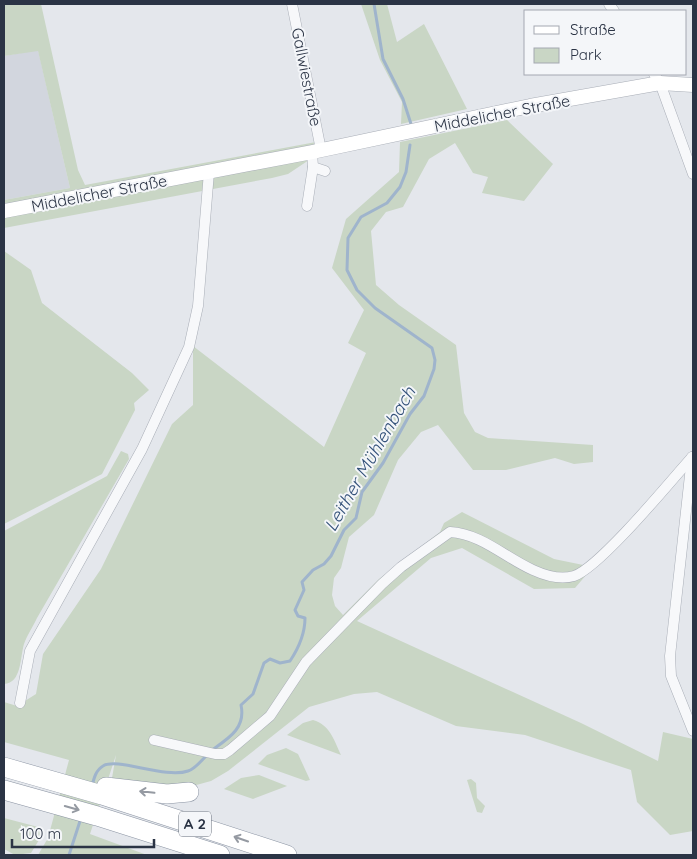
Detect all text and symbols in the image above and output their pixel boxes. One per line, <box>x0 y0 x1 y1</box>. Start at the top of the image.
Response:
legend <box>524 10 687 75</box>
text: Straße <box>570 20 616 39</box>
street label: Gallwiestraße <box>288 26 326 128</box>
text: Park <box>570 45 602 64</box>
street label: Middelicher Straße <box>432 90 572 136</box>
street label: Middelicher Straße <box>29 170 169 216</box>
water label: Leither Mühlenbach <box>319 382 421 535</box>
one-way arrow <box>139 787 155 797</box>
one-way arrow <box>63 804 79 814</box>
road number: A 2 <box>179 812 211 836</box>
scale bar <box>12 816 155 848</box>
text: 100 m <box>20 824 61 843</box>
one-way arrow <box>233 834 249 843</box>

